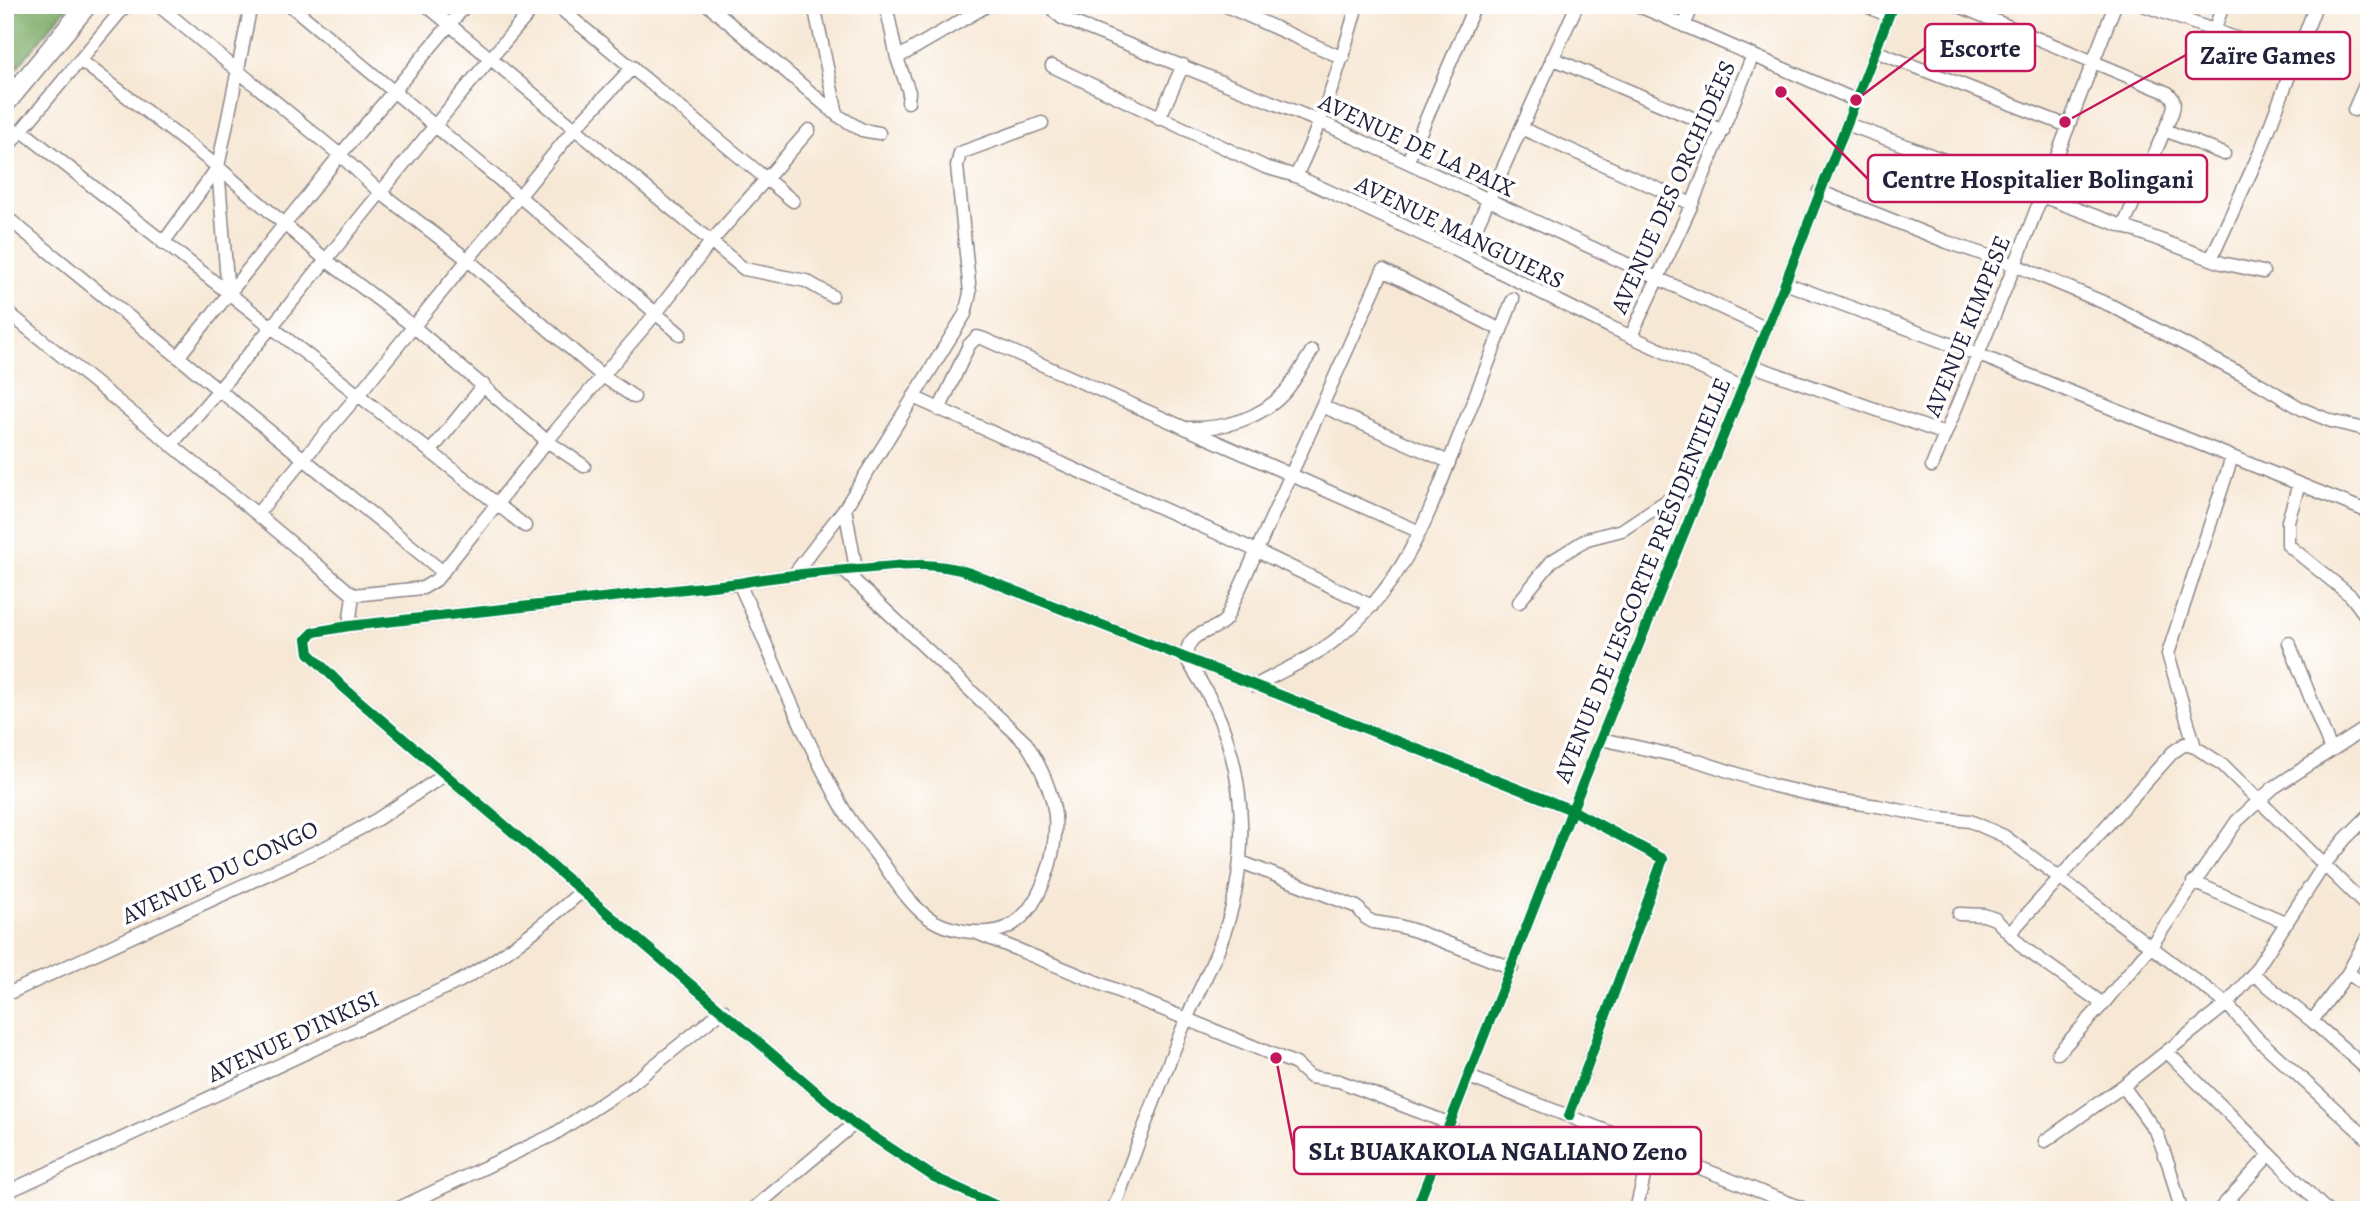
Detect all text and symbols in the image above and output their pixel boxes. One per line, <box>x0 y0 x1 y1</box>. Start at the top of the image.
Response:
callout: Escorte <box>1925 24 2035 71</box>
text: Escorte <box>1939 31 2021 66</box>
callout: Zaïre Games <box>2186 32 2350 79</box>
text: Zaïre Games <box>2200 38 2336 73</box>
street label: AVENUE DES ORCHIDÉES <box>1602 55 1743 319</box>
street label: AVENUE DE LA PAIX <box>1313 85 1520 205</box>
callout: Centre Hospitalier Bolingani <box>1868 155 2207 202</box>
text: Centre Hospitalier Bolingani <box>1882 162 2194 197</box>
street label: AVENUE MANGUIERS <box>1349 167 1570 296</box>
street label: AVENUE KIMPESE <box>1916 231 2018 422</box>
street label: AVENUE DE L'ESCORTE PRÉSIDENTIELLE <box>1546 373 1738 788</box>
street label: AVENUE DU CONGO <box>116 812 324 932</box>
street label: AVENUE D'INKISI <box>201 982 384 1090</box>
callout: SLt BUAKAKOLA NGALIANO Zeno <box>1294 1127 1701 1174</box>
text: SLt BUAKAKOLA NGALIANO Zeno <box>1309 1134 1687 1169</box>

